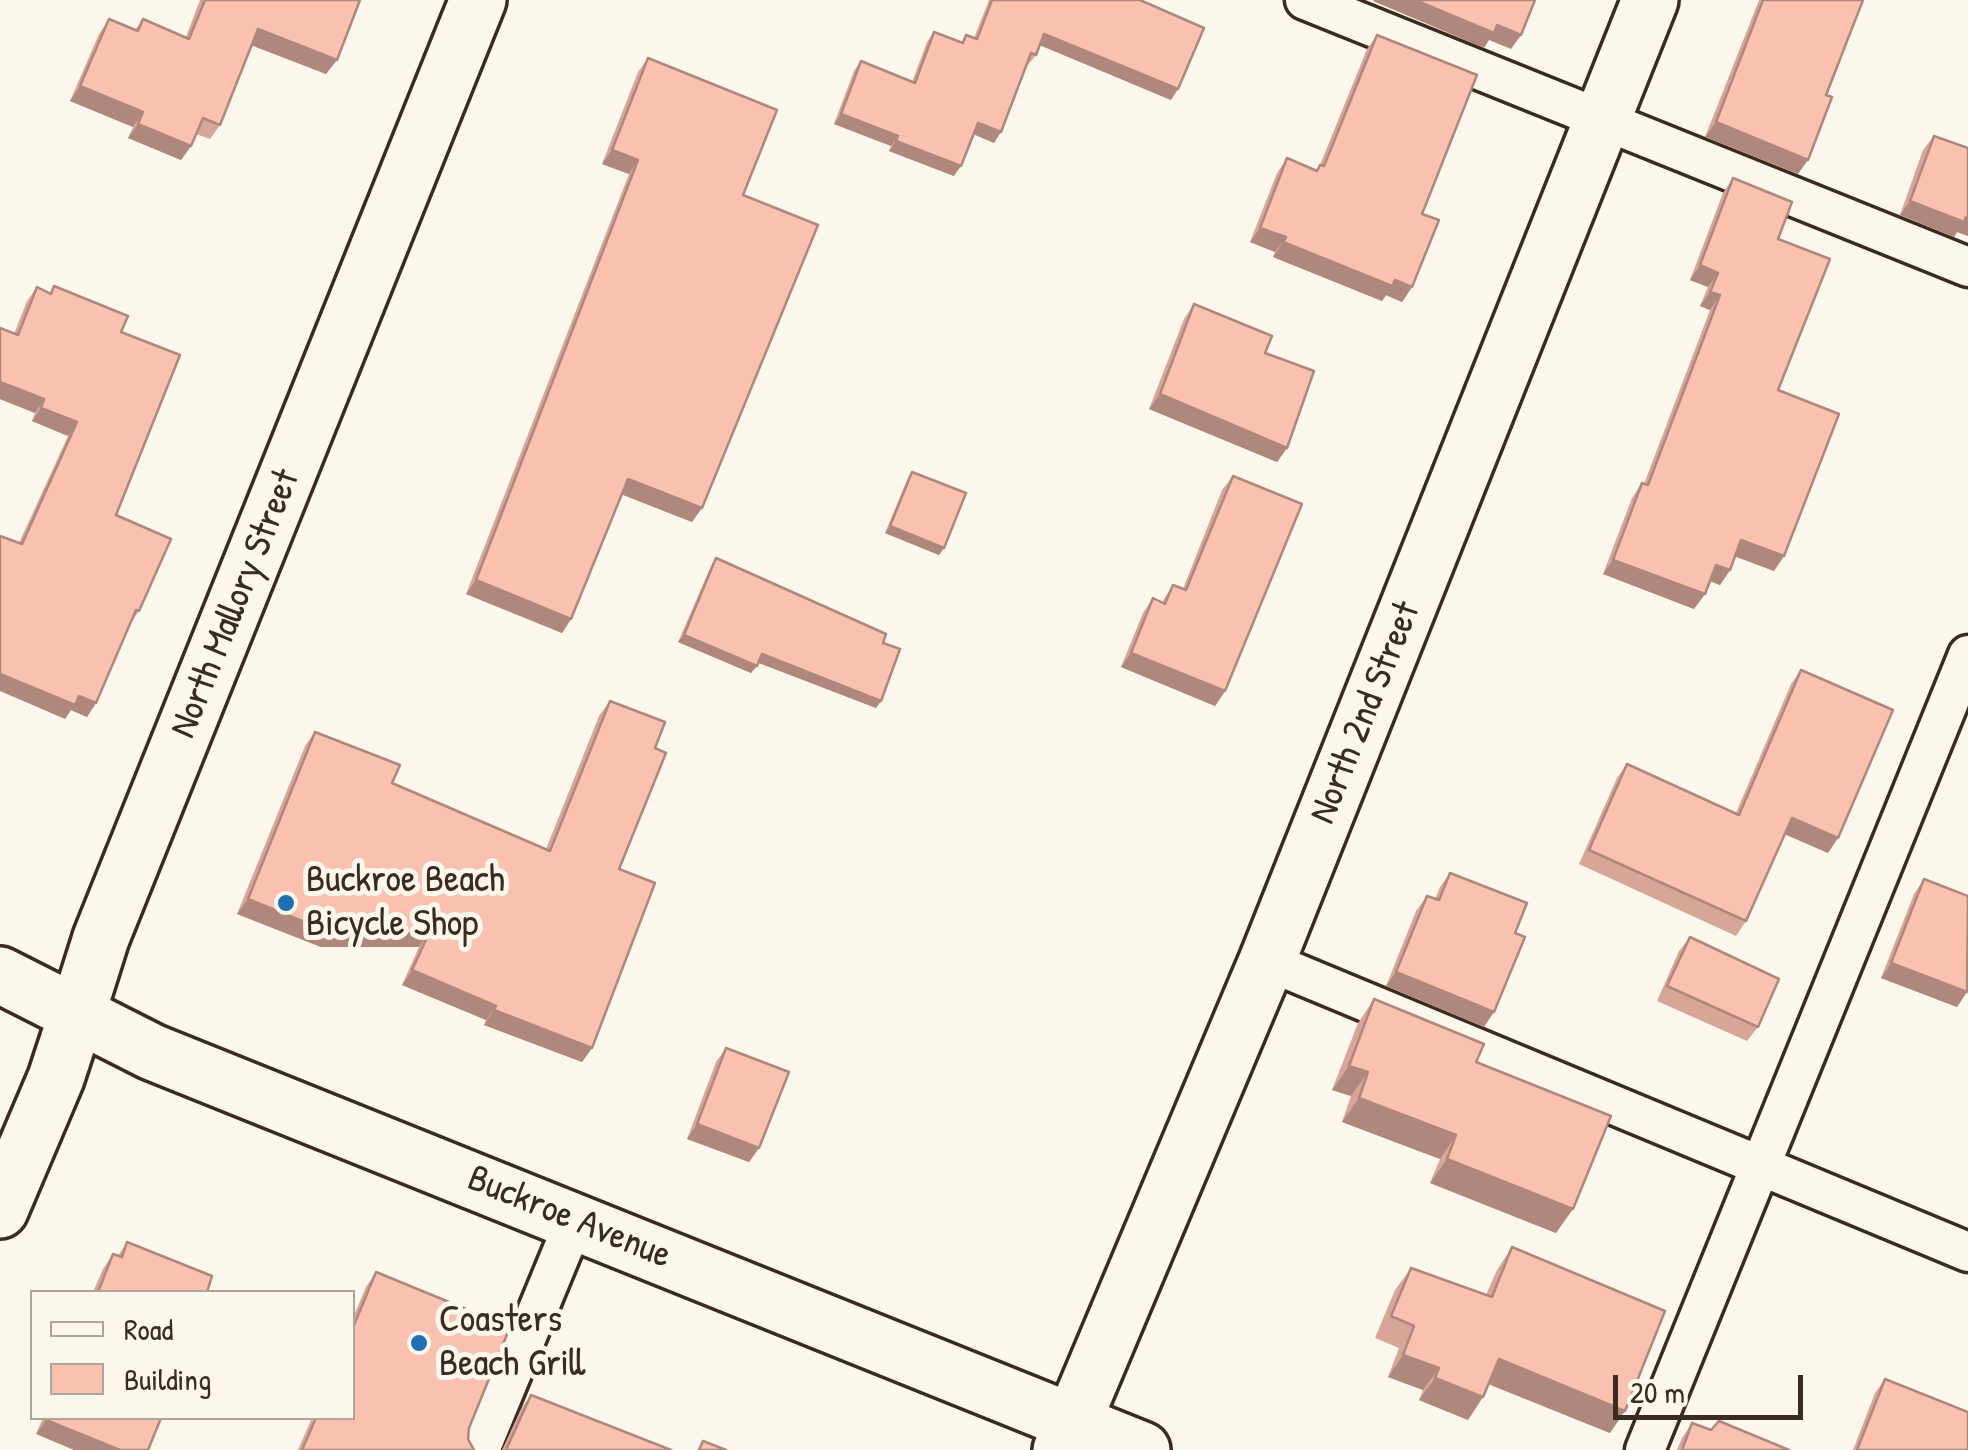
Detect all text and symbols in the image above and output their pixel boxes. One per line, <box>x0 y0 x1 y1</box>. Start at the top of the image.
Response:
street label: North Mallory Street <box>161 463 311 745</box>
street label: North 2nd Street <box>1301 596 1431 830</box>
place label: Buckroe Beach Bicycle Shop <box>306 858 505 948</box>
marker: Buckroe Beach Bicycle Shop <box>275 892 297 914</box>
street label: Buckroe Avenue <box>461 1157 677 1279</box>
legend <box>30 1290 355 1420</box>
place label: Coasters Beach Grill <box>439 1298 585 1388</box>
text: Road <box>124 1309 173 1349</box>
marker: Coasters Beach Grill <box>408 1332 430 1354</box>
scale bar <box>1618 1355 1808 1417</box>
text: Building <box>124 1359 211 1399</box>
text: 20 m <box>1630 1372 1685 1412</box>

